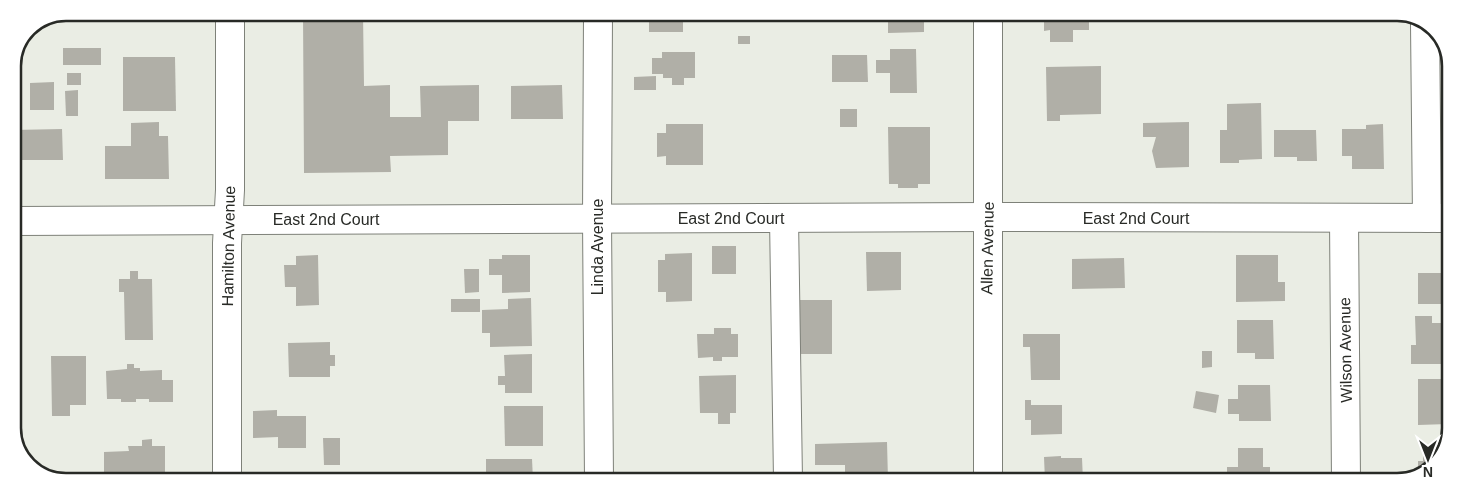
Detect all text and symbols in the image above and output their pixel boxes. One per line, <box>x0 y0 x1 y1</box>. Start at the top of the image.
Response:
street label: Hamilton Avenue <box>219 185 238 306</box>
street label: Linda Avenue <box>589 199 606 295</box>
street label: Allen Avenue <box>978 201 997 295</box>
street label: East 2nd Court <box>678 210 785 227</box>
street label: East 2nd Court <box>1083 210 1190 227</box>
street label: East 2nd Court <box>273 211 380 228</box>
street label: Wilson Avenue <box>1336 297 1355 403</box>
north arrow <box>1403 434 1453 484</box>
text: N <box>1423 464 1433 480</box>

